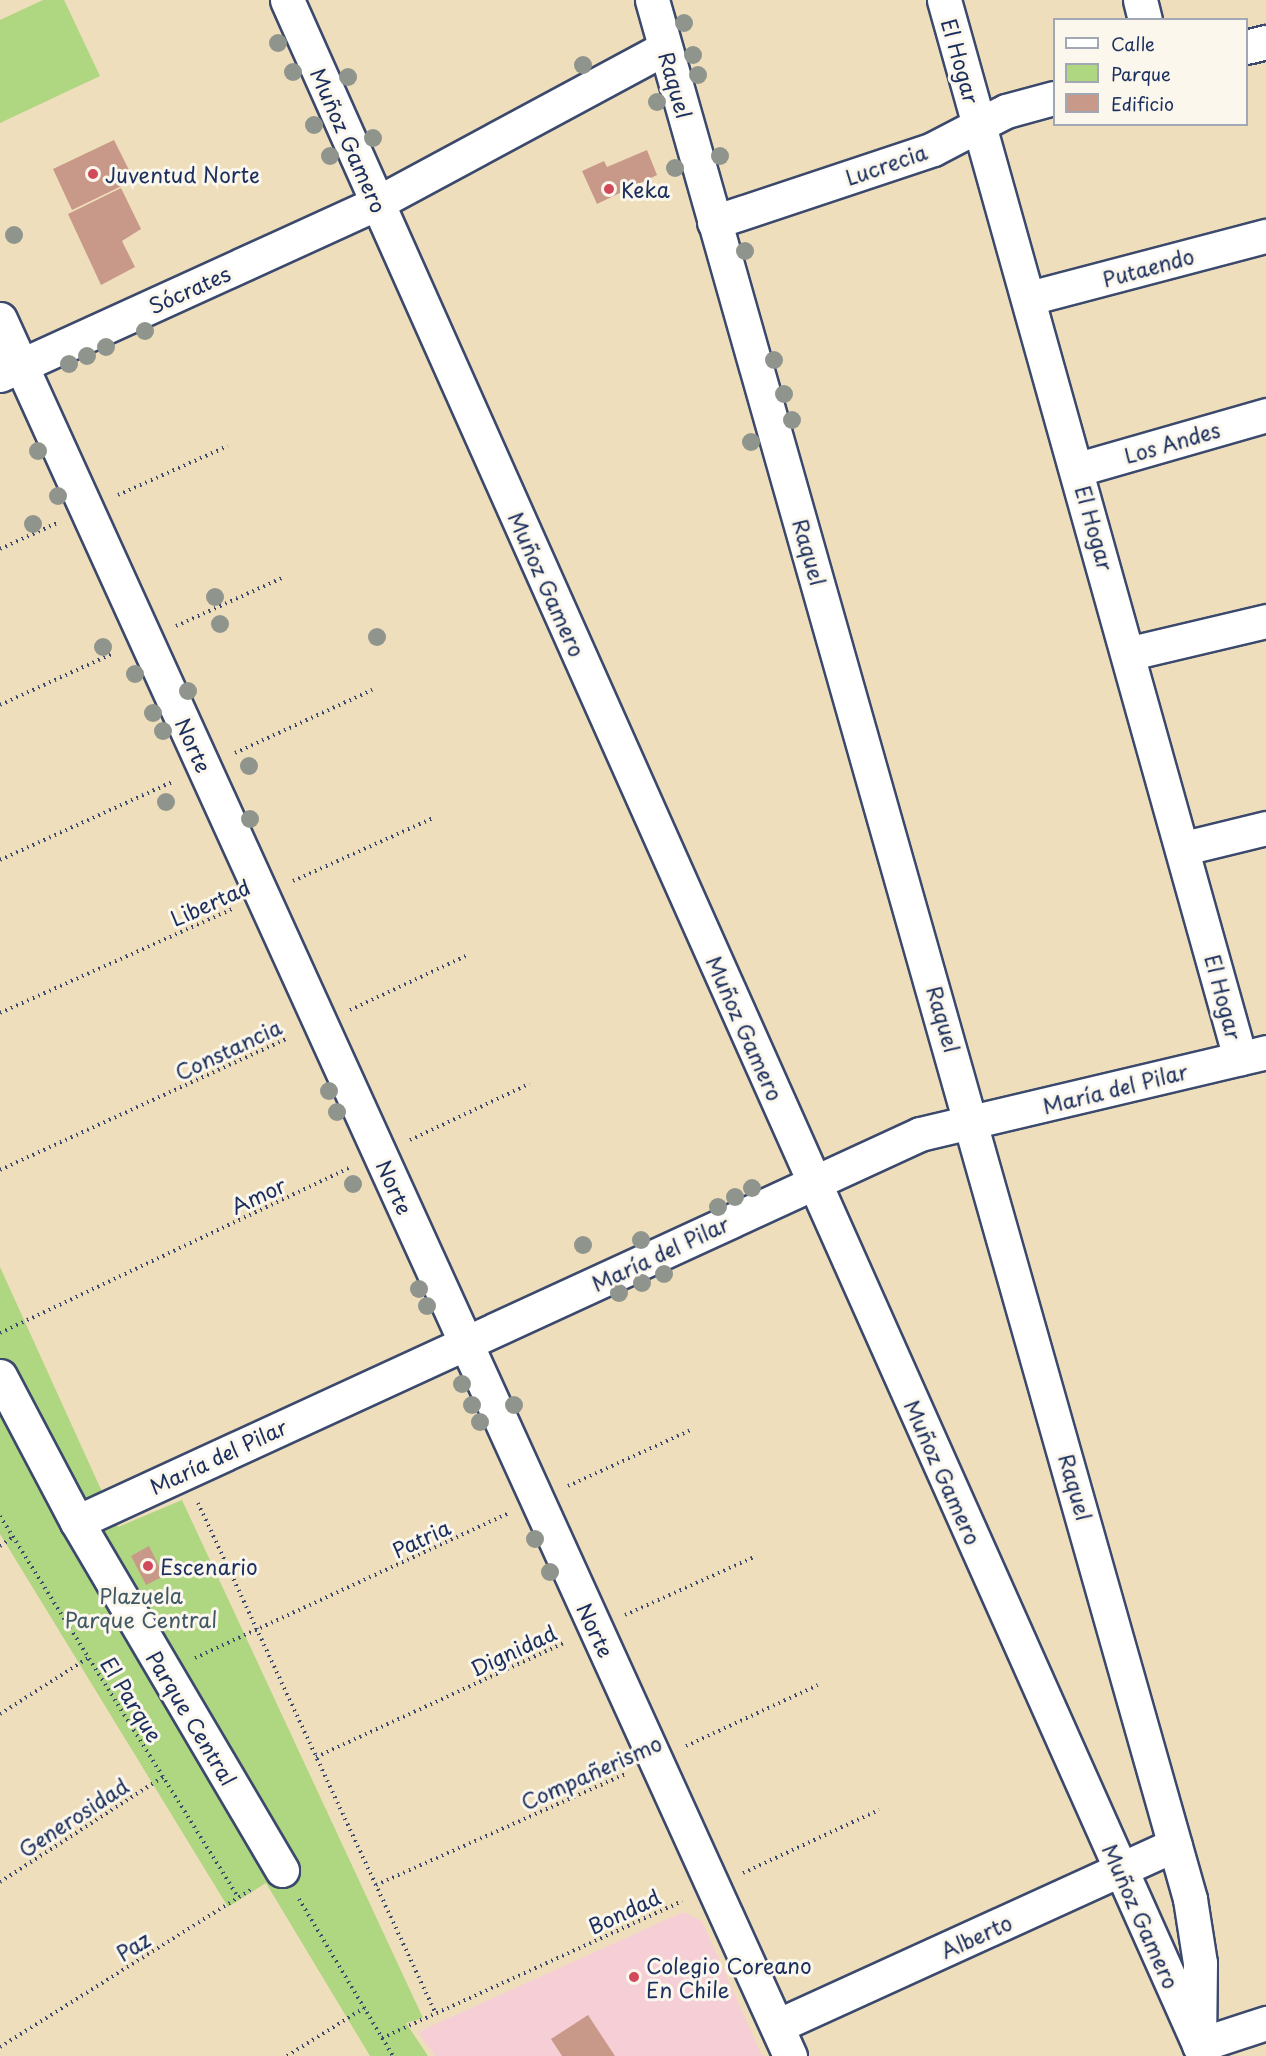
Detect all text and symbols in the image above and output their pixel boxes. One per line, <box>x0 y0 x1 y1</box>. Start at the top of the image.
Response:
street label: El Hogar <box>937 15 985 107</box>
legend <box>1053 18 1248 126</box>
text: Calle <box>1111 30 1155 57</box>
street label: Raquel <box>655 49 697 121</box>
text: Parque <box>1111 60 1171 87</box>
street label: Muñoz Gamero <box>306 64 392 216</box>
text: Edificio <box>1111 90 1174 117</box>
street label: Lucrecia <box>842 138 930 190</box>
place label: Juventud Norte <box>105 161 260 187</box>
marker: Juventud Norte <box>86 167 100 181</box>
place label: Keka <box>621 176 670 202</box>
marker: Keka <box>602 182 616 196</box>
street label: Putaendo <box>1099 243 1197 291</box>
street label: Sócrates <box>144 260 234 318</box>
street label: Los Andes <box>1120 416 1224 468</box>
street label: El Hogar <box>1071 482 1119 574</box>
street label: Muñoz Gamero <box>504 508 590 660</box>
street label: Raquel <box>789 516 831 588</box>
street label: Norte <box>171 714 217 776</box>
street label: Libertad <box>166 873 254 931</box>
street label: El Hogar <box>1200 951 1248 1043</box>
street label: Muñoz Gamero <box>702 952 788 1104</box>
street label: Raquel <box>923 983 965 1055</box>
street label: Constancia <box>171 1013 285 1085</box>
street label: María del Pilar <box>1038 1057 1192 1119</box>
street label: Norte <box>372 1156 418 1218</box>
street label: Amor <box>227 1171 289 1219</box>
street label: María del Pilar <box>586 1209 734 1297</box>
street label: Muñoz Gamero <box>900 1396 986 1548</box>
street label: María del Pilar <box>144 1412 292 1500</box>
street label: Raquel <box>1055 1451 1097 1523</box>
street label: Patria <box>388 1514 454 1562</box>
place label: Escenario <box>160 1553 258 1579</box>
marker: Escenario <box>141 1559 155 1573</box>
park label: Plazuela Parque Central <box>65 1582 217 1632</box>
street label: Norte <box>572 1599 620 1661</box>
street label: Dignidad <box>466 1619 560 1681</box>
street label: Parque Central <box>142 1646 242 1790</box>
street label: El Parque <box>96 1652 168 1746</box>
street label: Compañerismo <box>517 1730 665 1814</box>
street label: Generosidad <box>13 1772 133 1862</box>
street label: Muñoz Gamero <box>1098 1840 1184 1992</box>
street label: Bondad <box>584 1883 664 1939</box>
street label: Alberto <box>936 1909 1016 1963</box>
street label: Paz <box>112 1926 154 1966</box>
place label: Colegio Coreano En Chile <box>646 1952 812 2002</box>
marker: Colegio Coreano En Chile <box>627 1970 641 1984</box>

